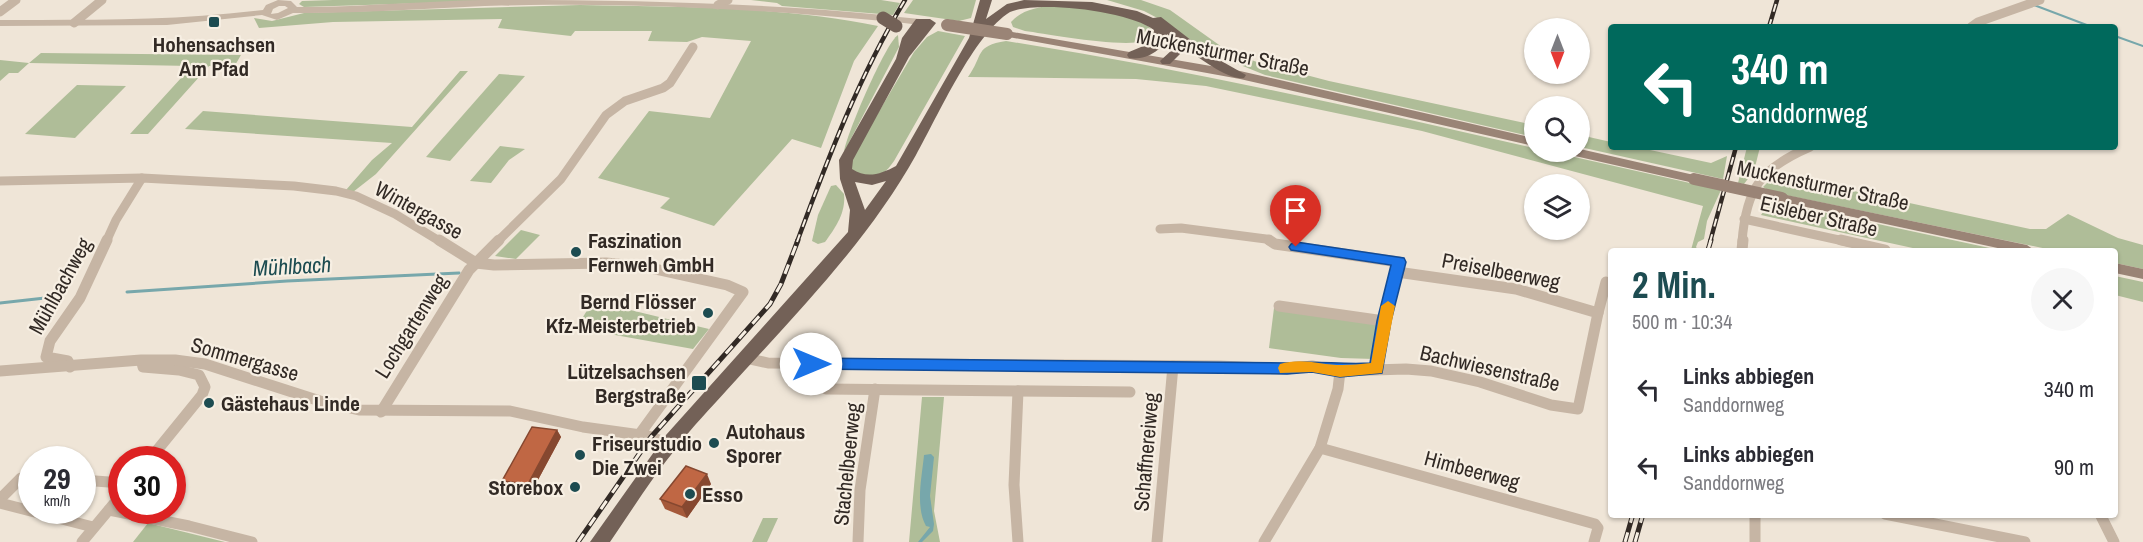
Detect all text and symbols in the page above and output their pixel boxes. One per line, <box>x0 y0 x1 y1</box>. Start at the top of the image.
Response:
marker: Hohensachsen Am Pfad <box>207 15 221 29</box>
north arrow <box>1524 18 1590 84</box>
map controls <box>1524 18 1590 240</box>
street label: Muckensturmer Straße <box>1134 21 1312 83</box>
place label: Hohensachsen Am Pfad <box>153 30 275 83</box>
text: 340 m <box>1731 41 1829 97</box>
icon: left <box>1632 48 1710 126</box>
text: Sanddornweg <box>1731 95 1868 131</box>
button: search <box>1524 96 1590 162</box>
street label: Muckensturmer Straße <box>1734 153 1912 217</box>
street label: Wintergasse <box>370 174 468 246</box>
button: layers <box>1524 174 1590 240</box>
pin <box>1270 185 1321 247</box>
street label: Eisleber Straße <box>1757 188 1881 244</box>
icon: arrive <box>1279 194 1312 227</box>
place label: Faszination Fernweh GmbH <box>588 226 714 279</box>
street label: Mühlbachweg <box>22 232 99 339</box>
marker: Faszination Fernweh GmbH <box>569 245 583 259</box>
street label: Preiselbeerweg <box>1440 245 1563 297</box>
water label: Mühlbach <box>252 249 332 283</box>
text: 2 Min. <box>1632 261 1716 309</box>
street label: Lochgartenweg <box>368 268 455 384</box>
button: close <box>2031 268 2094 331</box>
place label: Bernd Flösser Kfz-Meisterbetrieb <box>546 287 696 340</box>
marker: Bernd Flösser Kfz-Meisterbetrieb <box>701 306 715 320</box>
text: 500 m · 10:34 <box>1632 308 1732 335</box>
street label: Sommergasse <box>188 330 302 388</box>
position arrow <box>779 332 843 396</box>
street label: Bachwiesenstraße <box>1417 338 1563 398</box>
place label: Lützelsachsen Bergstraße <box>567 357 686 410</box>
text: Links abbiegen <box>1683 361 1814 391</box>
icon: left <box>1632 373 1665 406</box>
marker: Lützelsachsen Bergstraße <box>690 374 708 392</box>
text: 340 m <box>2044 374 2094 404</box>
place label: Gästehaus Linde <box>221 389 360 418</box>
street label: Schaffnereiweg <box>1126 391 1166 513</box>
text: Sanddornweg <box>1683 391 1784 418</box>
marker: Gästehaus Linde <box>202 396 216 410</box>
street label: Stachelbeerweg <box>826 401 868 527</box>
place label: Autohaus Sporer <box>726 417 805 470</box>
place label: Friseurstudio Die Zwei <box>592 429 702 482</box>
marker: Autohaus Sporer <box>707 436 721 450</box>
text: Links abbiegen <box>1683 439 1814 469</box>
street label: Himbeerweg <box>1421 443 1523 497</box>
speed limit sign: 30 <box>108 446 186 524</box>
marker: Friseurstudio Die Zwei <box>573 448 587 462</box>
icon: left <box>1632 451 1665 484</box>
text: 90 m <box>2054 452 2094 482</box>
text: 29 <box>43 458 71 498</box>
text: Sanddornweg <box>1683 469 1784 496</box>
place label: Storebox <box>488 473 563 502</box>
marker: Storebox <box>568 480 582 494</box>
place label: Esso <box>702 480 743 509</box>
marker: Esso <box>683 487 697 501</box>
text: km/h <box>44 490 70 511</box>

